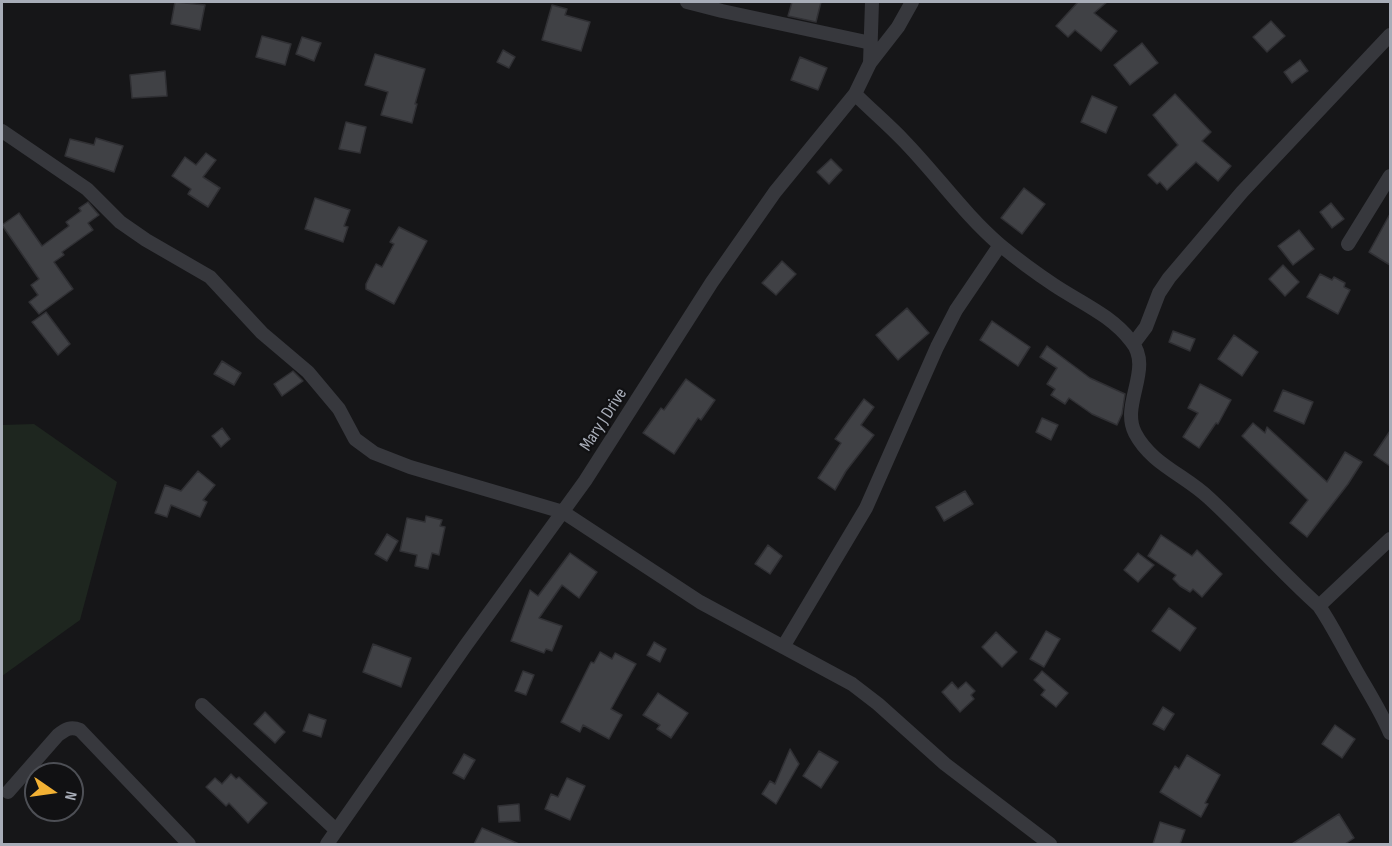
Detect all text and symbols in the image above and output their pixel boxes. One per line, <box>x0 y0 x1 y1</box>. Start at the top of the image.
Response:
street label: Mary J Drive <box>576 384 632 456</box>
north arrow <box>24 762 84 822</box>
text: N <box>60 789 80 802</box>

